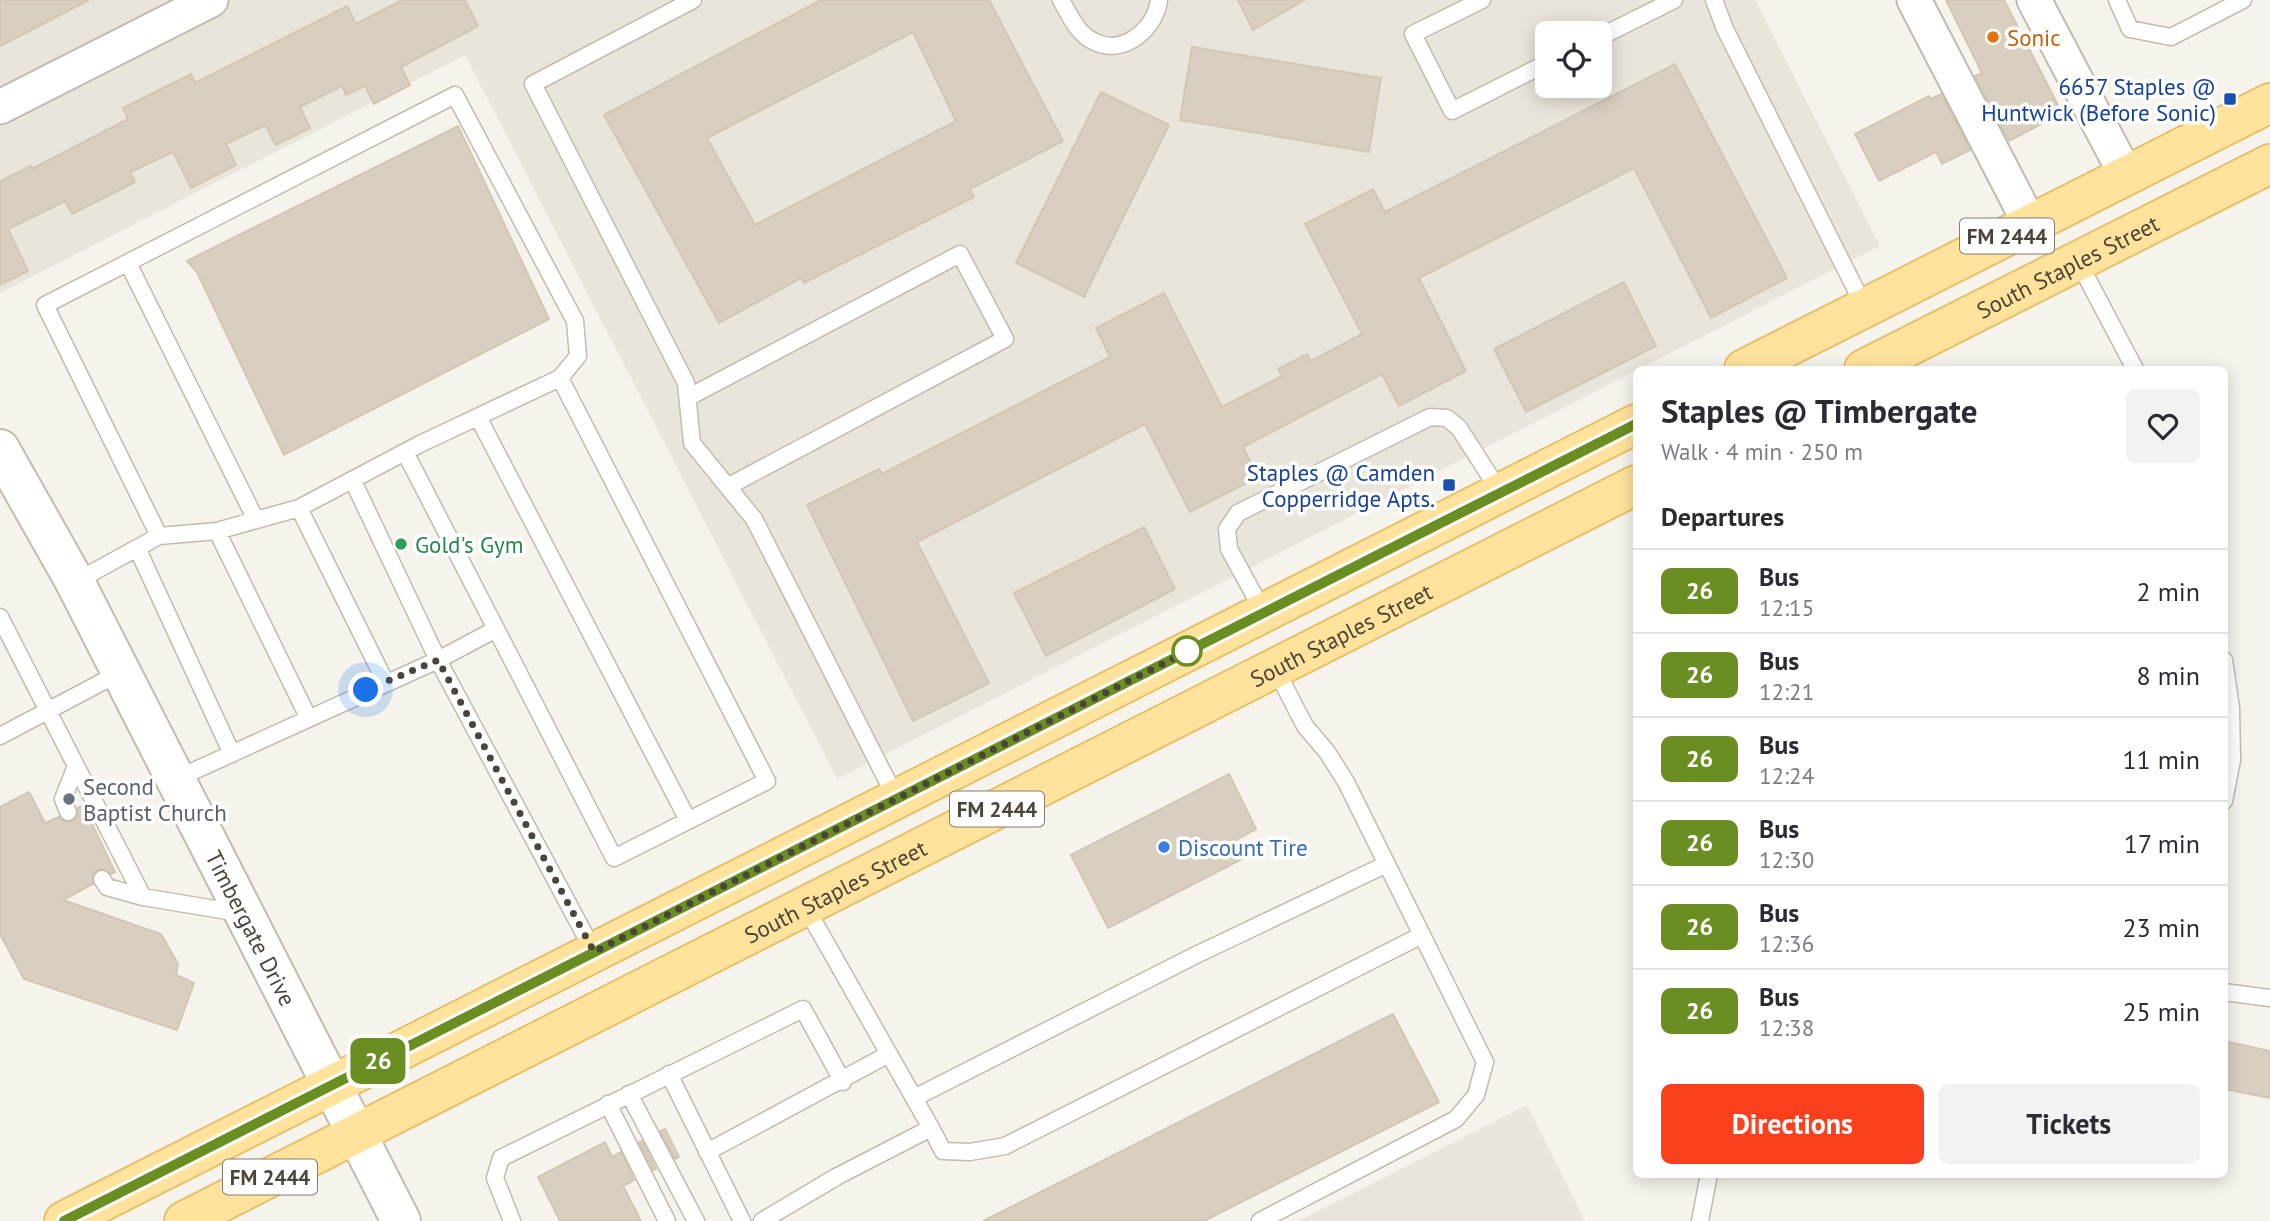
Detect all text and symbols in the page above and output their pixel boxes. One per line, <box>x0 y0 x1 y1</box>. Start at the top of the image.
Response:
map controls <box>1535 21 1612 98</box>
button: locate <box>1535 21 1612 98</box>
place label: Sonic <box>2007 23 2061 52</box>
marker: Sonic <box>1985 29 2001 45</box>
place label: 6657 Staples @ Huntwick (Before Sonic) <box>1981 72 2216 127</box>
marker: 6657 Staples @ Huntwick (Before Sonic) <box>2222 91 2238 107</box>
street label: South Staples Street <box>1972 208 2164 324</box>
road number: FM 2444 <box>1960 218 2054 254</box>
text: Staples @ Timbergate <box>1661 389 1977 432</box>
button: heart <box>2126 389 2200 463</box>
text: Walk · 4 min · 250 m <box>1661 437 1863 466</box>
place label: Staples @ Camden Copperridge Apts. <box>1247 458 1435 513</box>
marker: Staples @ Camden Copperridge Apts. <box>1441 477 1457 493</box>
text: Departures <box>1661 500 1784 533</box>
place label: Gold's Gym <box>415 530 523 559</box>
marker: Gold's Gym <box>393 536 409 552</box>
text: Bus <box>1759 560 1799 593</box>
text: 26 <box>1686 575 1713 606</box>
text: 2 min <box>2137 575 2200 608</box>
street label: South Staples Street <box>1245 576 1437 693</box>
text: 12:15 <box>1759 593 1814 622</box>
unlabelled marker <box>1172 636 1202 666</box>
text: Bus <box>1759 644 1799 677</box>
text: 26 <box>1686 659 1713 690</box>
text: 8 min <box>2137 659 2200 692</box>
your location <box>348 672 383 707</box>
text: 12:21 <box>1759 677 1814 706</box>
text: Bus <box>1759 728 1799 761</box>
text: 26 <box>1686 743 1713 774</box>
text: 11 min <box>2122 743 2200 776</box>
text: 12:24 <box>1759 761 1814 790</box>
place label: Second Baptist Church <box>83 772 227 827</box>
marker: Second Baptist Church <box>61 791 77 807</box>
road number: FM 2444 <box>950 792 1044 826</box>
text: Bus <box>1759 812 1799 845</box>
text: 26 <box>1686 827 1713 858</box>
text: 17 min <box>2124 827 2200 860</box>
street label: South Staples Street <box>739 833 931 949</box>
place label: Discount Tire <box>1178 833 1308 862</box>
marker: Discount Tire <box>1156 839 1172 855</box>
street label: Timbergate Drive <box>200 845 303 1010</box>
text: 12:30 <box>1759 845 1814 874</box>
text: Bus <box>1759 896 1799 929</box>
text: 26 <box>1686 911 1713 942</box>
text: 23 min <box>2122 911 2200 944</box>
text: 12:36 <box>1759 929 1814 958</box>
text: Bus <box>1759 980 1799 1013</box>
text: 26 <box>1686 995 1713 1026</box>
text: 25 min <box>2122 995 2200 1028</box>
text: 12:38 <box>1759 1013 1814 1042</box>
line badge: 26 <box>346 1038 410 1084</box>
text: 26 <box>364 1045 392 1076</box>
button: Directions <box>1661 1084 1924 1164</box>
button: Tickets <box>1938 1084 2200 1164</box>
road number: FM 2444 <box>223 1160 317 1194</box>

